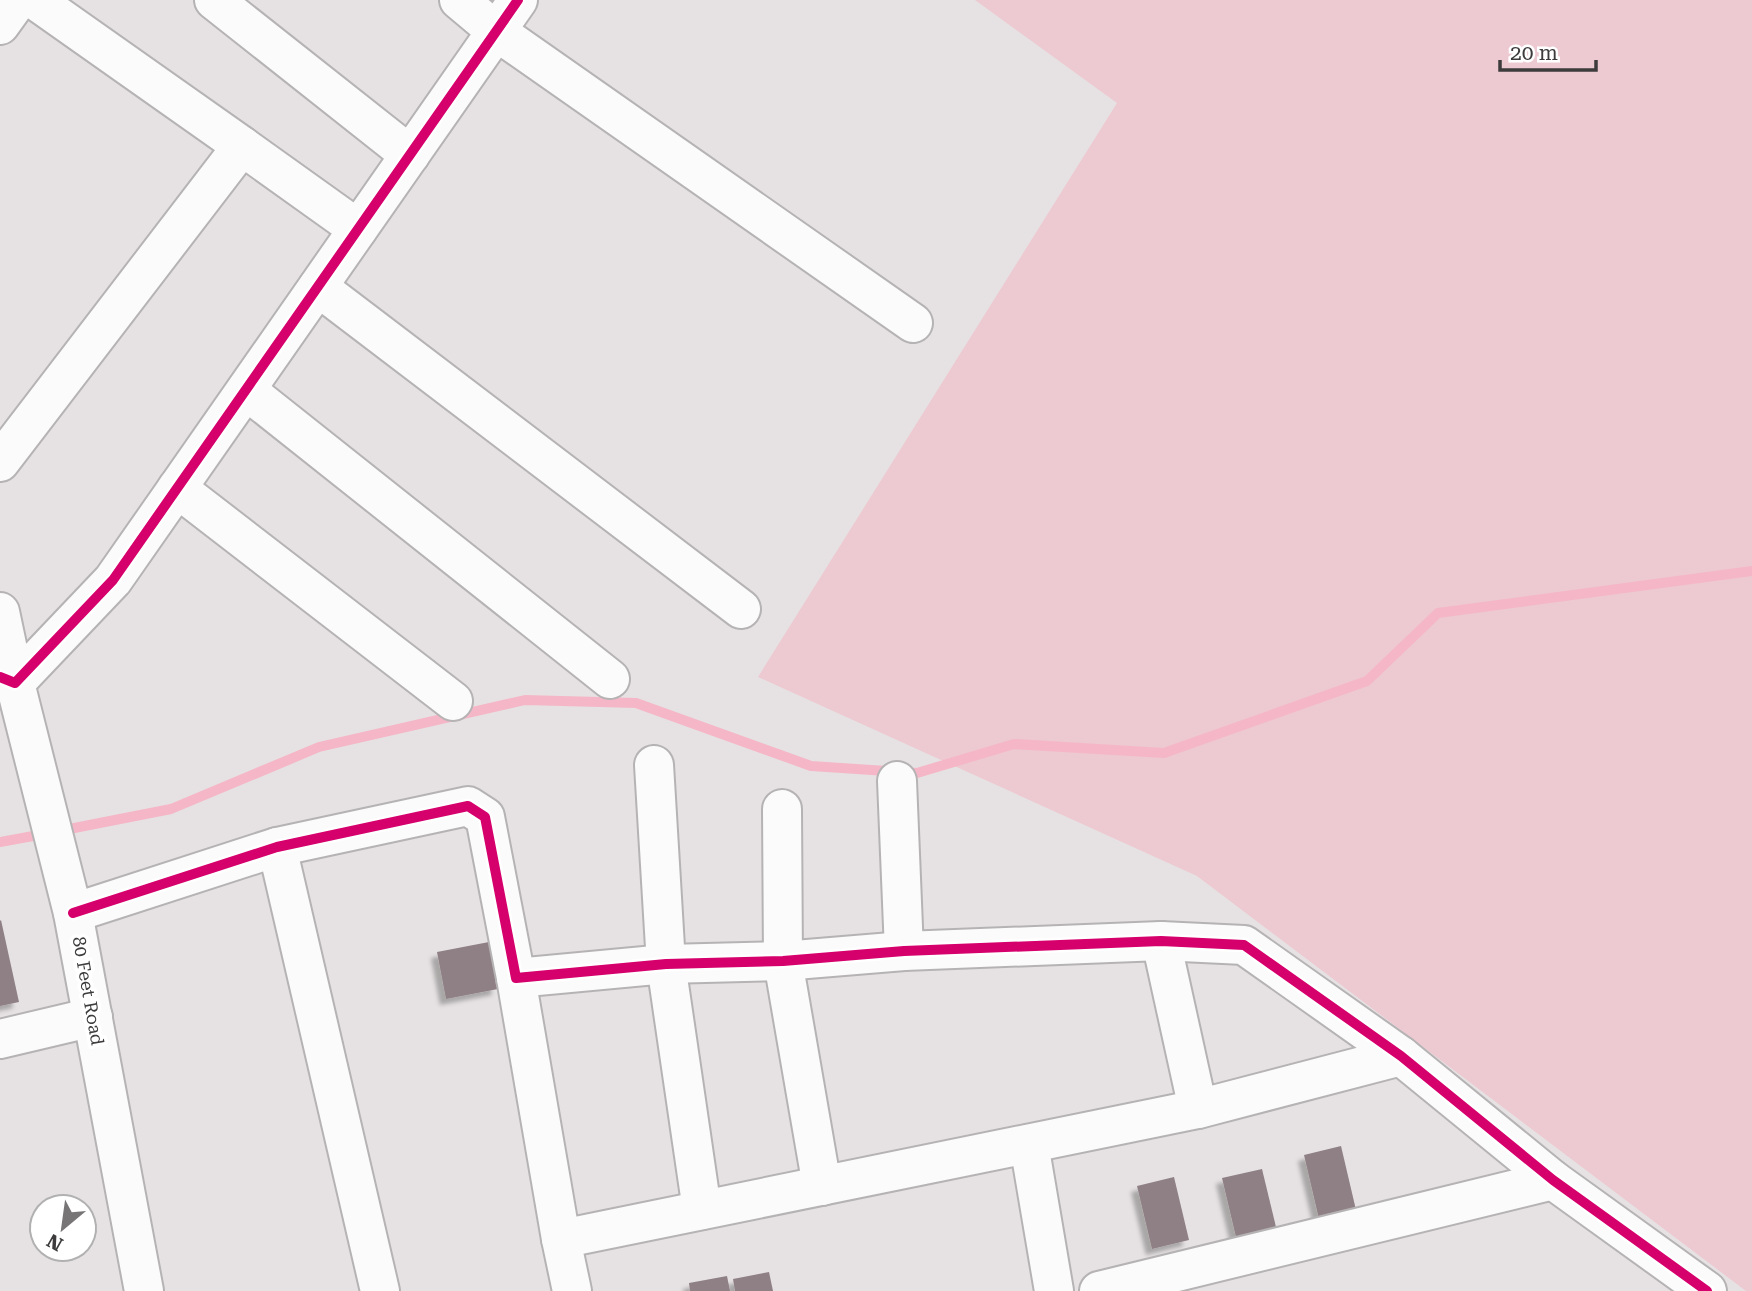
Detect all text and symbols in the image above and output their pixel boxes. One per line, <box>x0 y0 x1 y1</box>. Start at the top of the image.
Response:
scale bar <box>1500 28 1596 72</box>
text: 20 m <box>1510 41 1558 65</box>
street label: 80 Feet Road <box>69 935 108 1047</box>
north arrow <box>28 1193 98 1263</box>
text: N <box>43 1229 67 1256</box>

